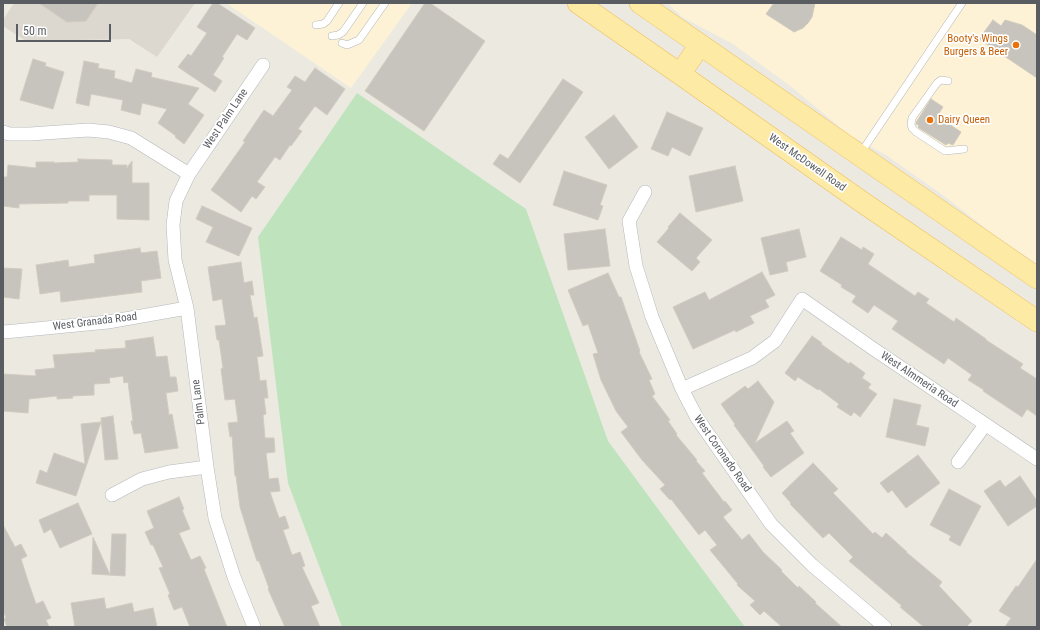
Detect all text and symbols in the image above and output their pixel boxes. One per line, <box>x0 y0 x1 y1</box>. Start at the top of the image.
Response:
scale bar <box>18 16 113 42</box>
text: 50 m <box>23 24 47 38</box>
place label: Booty's Wings Burgers & Beer <box>944 32 1008 58</box>
marker: Booty's Wings Burgers & Beer <box>1011 40 1021 50</box>
street label: West Palm Lane <box>201 86 251 152</box>
place label: Dairy Queen <box>938 113 990 127</box>
marker: Dairy Queen <box>925 115 935 125</box>
street label: West McDowell Road <box>766 131 848 195</box>
street label: West Granada Road <box>52 310 138 334</box>
street label: West Almmeria Road <box>878 349 960 411</box>
street label: Palm Lane <box>190 379 208 425</box>
street label: West Coronado Road <box>691 413 753 495</box>

